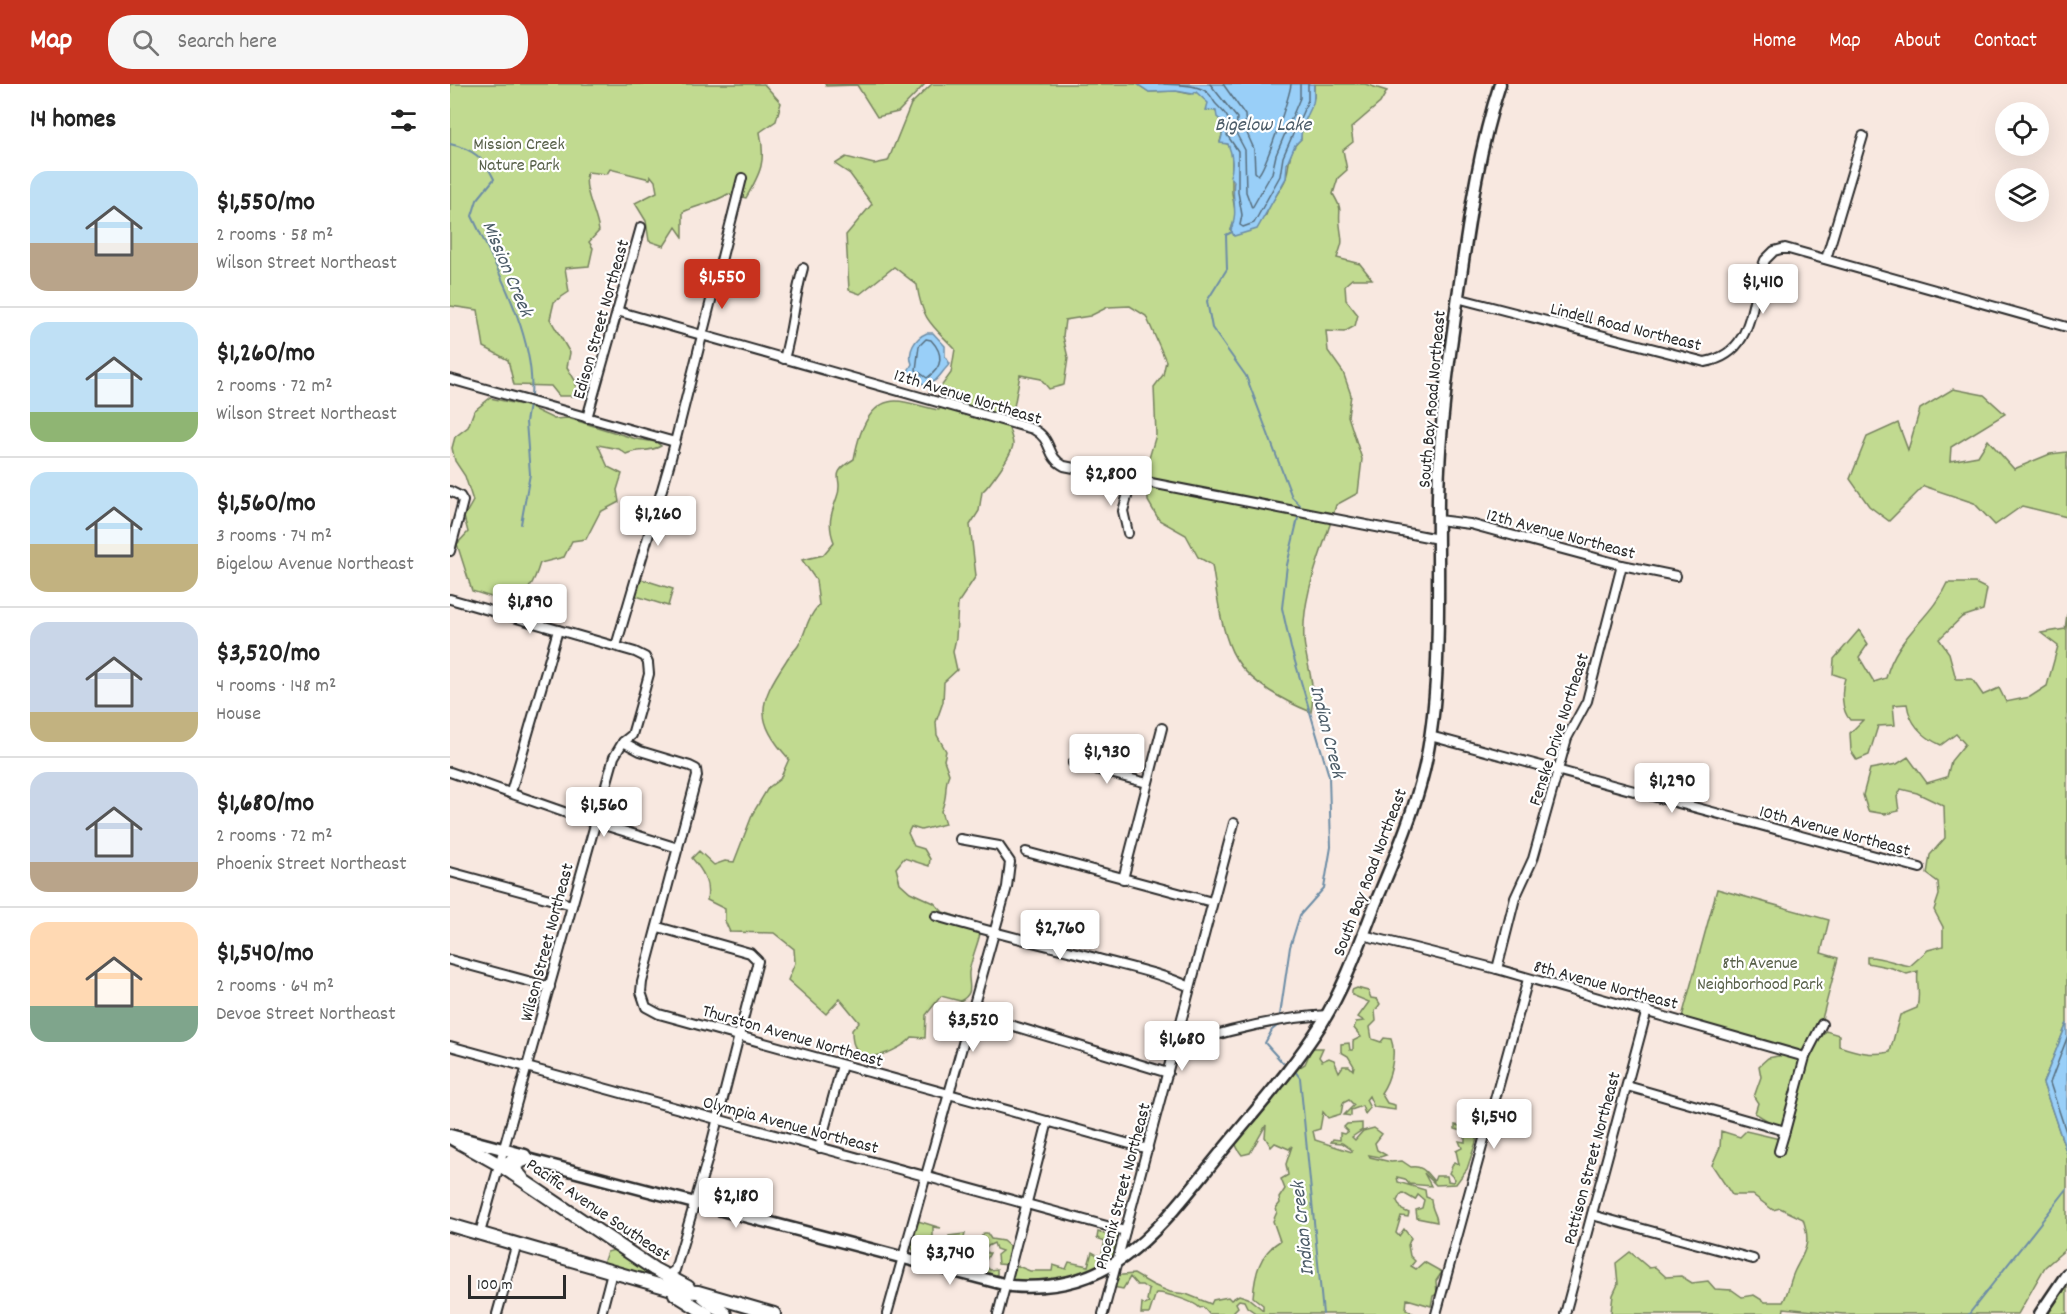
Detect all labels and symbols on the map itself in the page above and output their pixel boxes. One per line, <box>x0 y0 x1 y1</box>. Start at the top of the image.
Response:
water label: Bigelow Lake <box>1215 112 1312 140</box>
park label: Mission Creek Nature Park <box>473 133 565 179</box>
water label: Mission Creek <box>473 217 540 323</box>
street label: Edison Street Northeast <box>568 237 637 402</box>
pin: $1,550 <box>673 259 771 310</box>
pin: $1,410 <box>1714 264 1812 315</box>
street label: Lindell Road Northeast <box>1547 298 1704 359</box>
street label: South Bay Road Northeast <box>1413 309 1454 489</box>
street label: 12th Avenue Northeast <box>890 364 1045 433</box>
pin: $2,800 <box>1062 456 1160 507</box>
pin: $1,260 <box>609 496 707 547</box>
street label: 12th Avenue Northeast <box>1483 504 1638 567</box>
pin: $1,890 <box>481 584 579 635</box>
street label: Fenske Drive Northeast <box>1524 650 1597 809</box>
water label: Indian Creek <box>1301 682 1352 783</box>
pin: $1,930 <box>1058 734 1156 785</box>
pin: $1,290 <box>1623 763 1721 814</box>
street label: South Bay Road Northeast <box>1328 785 1415 960</box>
pin: $1,560 <box>555 787 653 838</box>
street label: 10th Avenue Northeast <box>1756 800 1913 865</box>
street label: Wilson Street Northeast <box>515 860 582 1025</box>
pin: $2,760 <box>1011 910 1109 961</box>
park label: 8th Avenue Neighborhood Park <box>1697 952 1823 998</box>
street label: 8th Avenue Northeast <box>1530 955 1681 1018</box>
street label: Thurston Avenue Northeast <box>699 1000 886 1075</box>
pin: $3,520 <box>924 1002 1022 1053</box>
pin: $1,680 <box>1133 1021 1231 1072</box>
street label: Pattison Street Northeast <box>1558 1069 1629 1248</box>
street label: Olympia Avenue Northeast <box>700 1091 881 1162</box>
pin: $1,540 <box>1445 1099 1543 1150</box>
street label: Phoenix Street Northeast <box>1090 1100 1159 1273</box>
street label: Pacific Avenue Southeast <box>520 1153 675 1269</box>
pin: $2,180 <box>687 1178 785 1229</box>
water label: Indian Creek <box>1285 1178 1323 1277</box>
pin: $3,740 <box>901 1235 999 1286</box>
scale bar <box>468 1272 566 1300</box>

